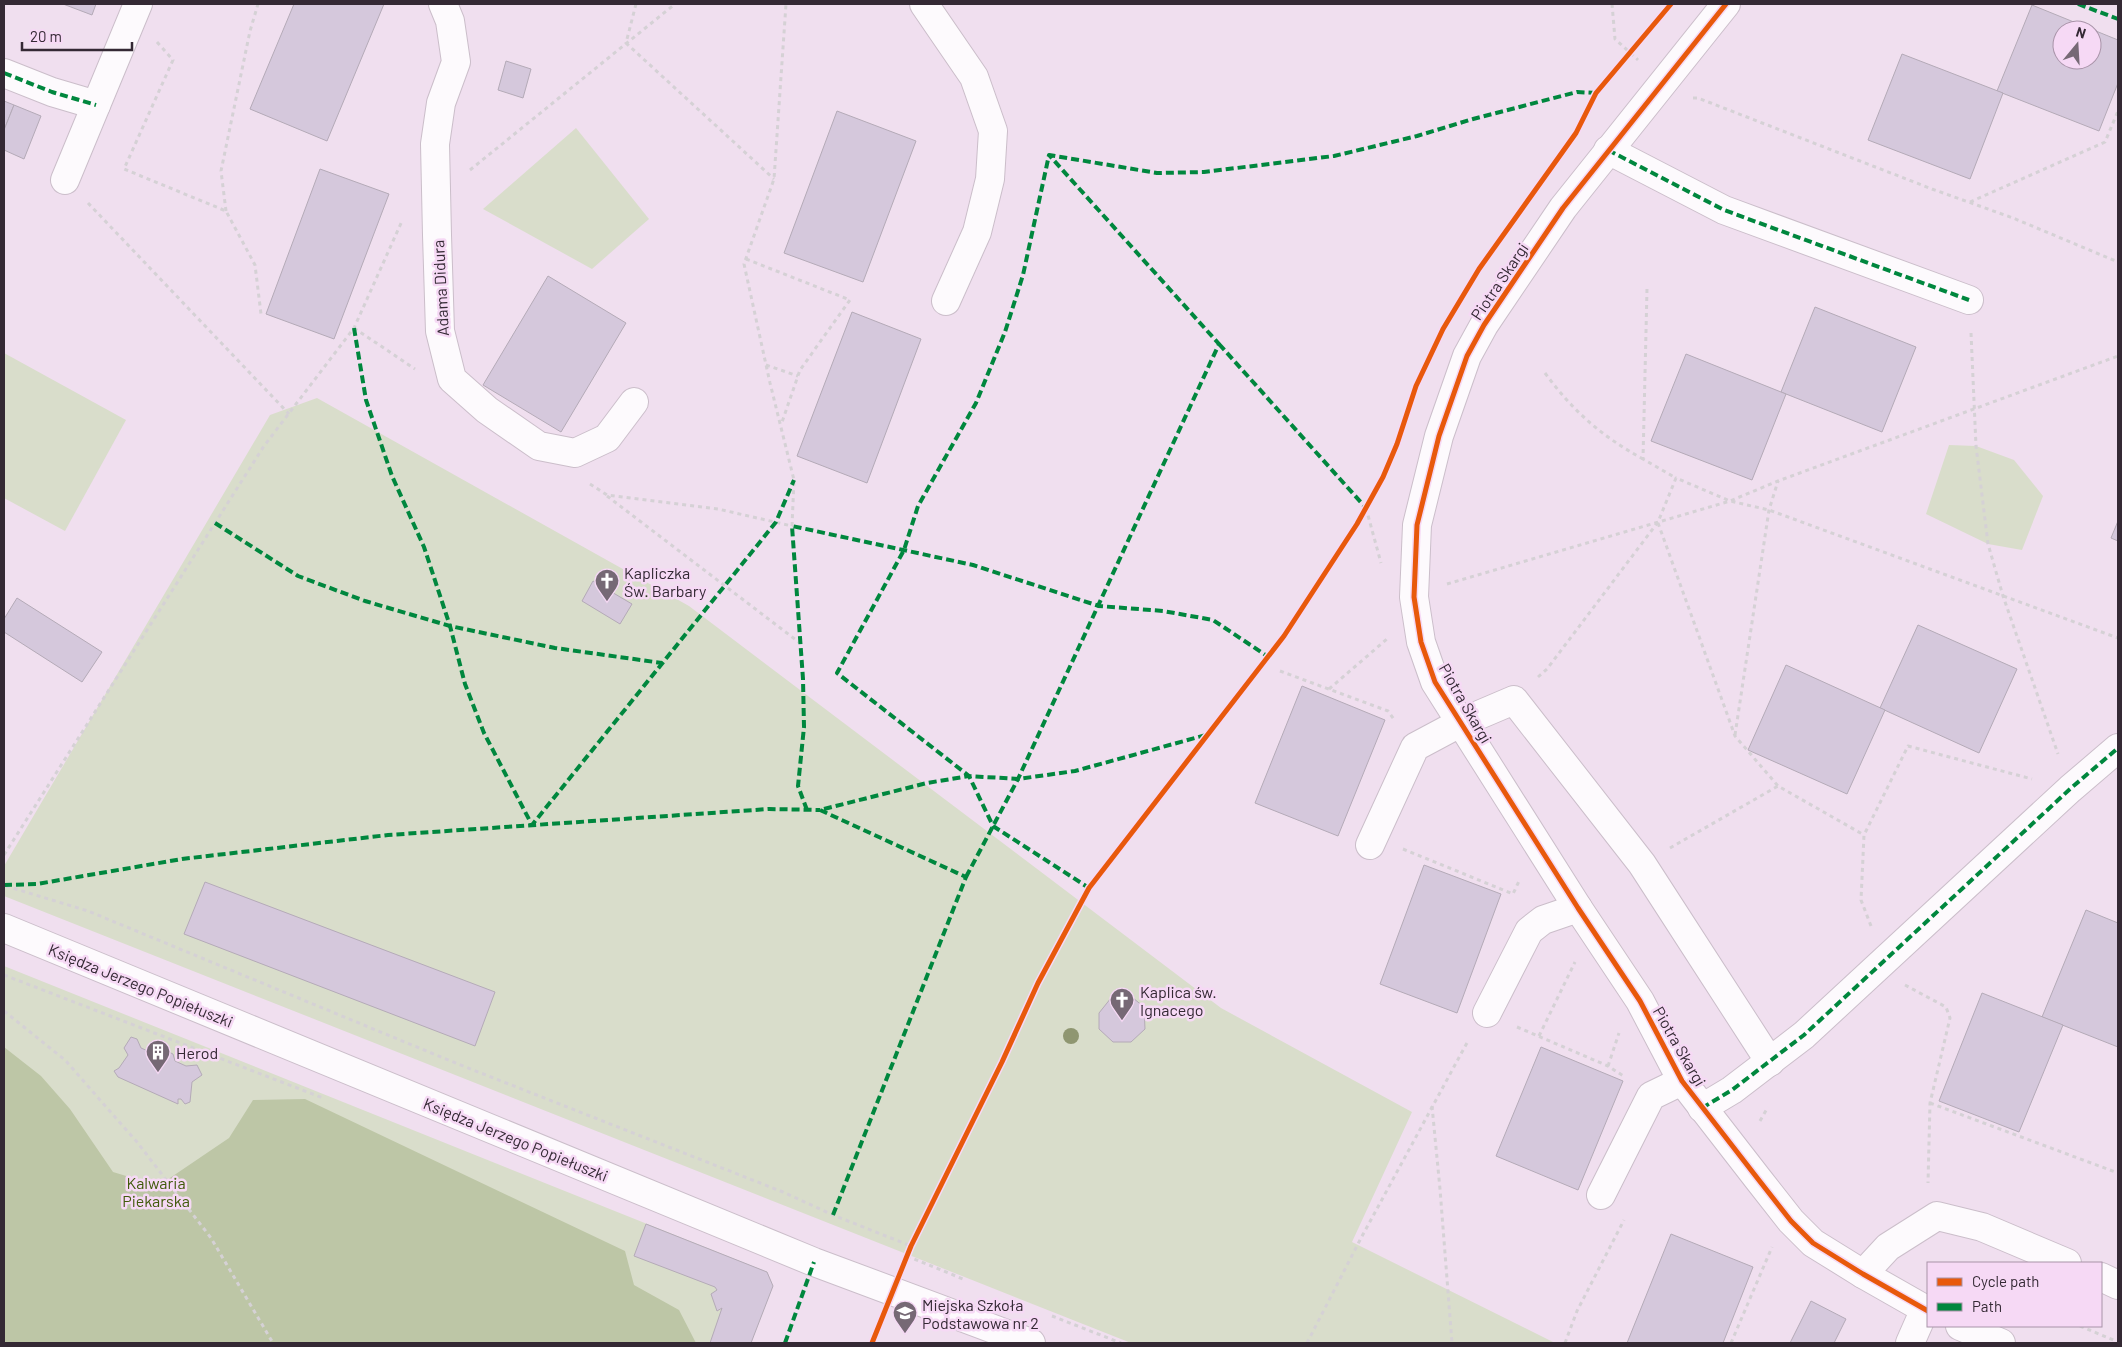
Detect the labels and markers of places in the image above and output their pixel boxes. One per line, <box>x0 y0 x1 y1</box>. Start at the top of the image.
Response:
place label: Kapliczka Św. Barbary <box>624 563 707 600</box>
church icon: Kapliczka Św. Barbary <box>594 568 620 602</box>
place label: Kaplica św. Ignacego <box>1140 982 1217 1019</box>
church icon: Kaplica św. Ignacego <box>1109 987 1135 1021</box>
building icon: Herod <box>145 1039 171 1073</box>
place label: Herod <box>176 1043 218 1062</box>
place label: Miejska Szkoła Podstawowa nr 2 <box>922 1295 1039 1332</box>
school or university icon: Miejska Szkoła Podstawowa nr 2 <box>892 1300 918 1334</box>

